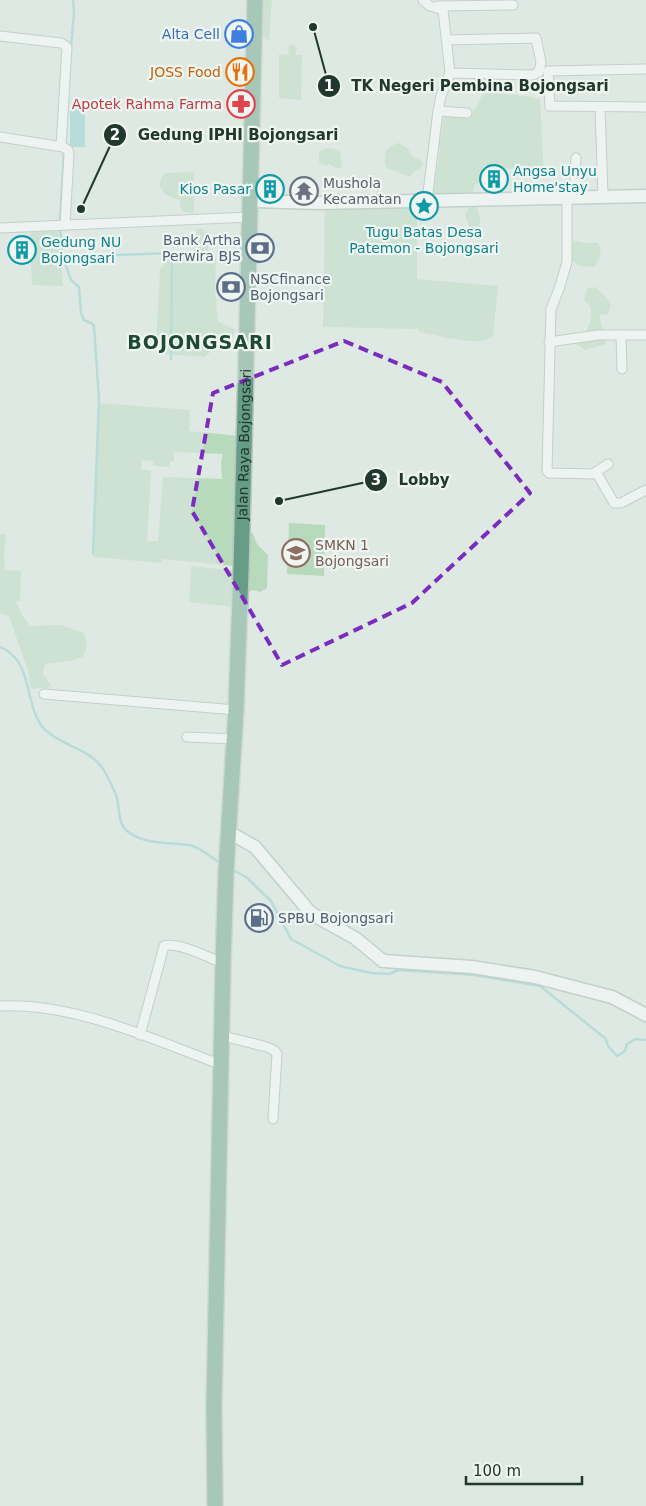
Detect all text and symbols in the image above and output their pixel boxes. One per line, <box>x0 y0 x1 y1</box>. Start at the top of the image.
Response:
shop icon: Alta Cell <box>224 19 254 49</box>
place label: Alta Cell <box>162 26 220 42</box>
restaurant icon: JOSS Food <box>225 57 255 87</box>
place label: JOSS Food <box>149 64 221 80</box>
callout: TK Negeri Pembina Bojongsari <box>316 71 619 101</box>
text: 1 <box>324 77 334 95</box>
text: TK Negeri Pembina Bojongsari <box>351 77 609 95</box>
pharmacy icon: Apotek Rahma Farma <box>226 89 256 119</box>
place label: Apotek Rahma Farma <box>72 96 222 112</box>
callout: Gedung IPHI Bojongsari <box>102 120 348 150</box>
text: 2 <box>110 126 120 144</box>
text: Gedung IPHI Bojongsari <box>138 126 338 144</box>
place label: Angsa Unyu Home'stay <box>513 163 597 195</box>
building icon: Angsa Unyu Home'stay <box>479 164 509 194</box>
building icon: Kios Pasar <box>255 174 285 204</box>
place label: Mushola Kecamatan <box>323 175 402 207</box>
temple icon: Mushola Kecamatan <box>289 176 319 206</box>
place label: Kios Pasar <box>180 181 251 197</box>
place icon: Tugu Batas Desa Patemon - Bojongsari <box>409 191 439 221</box>
place label: Tugu Batas Desa Patemon - Bojongsari <box>349 224 499 256</box>
place label: Bank Artha Perwira BJS <box>162 232 241 264</box>
bank icon: Bank Artha Perwira BJS <box>245 233 275 263</box>
place label: Gedung NU Bojongsari <box>41 234 121 266</box>
building icon: Gedung NU Bojongsari <box>7 235 37 265</box>
place label: NSCfinance Bojongsari <box>250 271 331 303</box>
bank icon: NSCfinance Bojongsari <box>216 272 246 302</box>
district label: BOJONGSARI <box>127 331 273 353</box>
street label: Jalan Raya Bojongsari <box>234 368 254 522</box>
callout: Lobby <box>363 465 459 495</box>
text: 3 <box>371 471 381 489</box>
text: Lobby <box>398 471 450 489</box>
place label: SMKN 1 Bojongsari <box>315 537 389 569</box>
school or university icon: SMKN 1 Bojongsari <box>281 538 311 568</box>
fuel station icon: SPBU Bojongsari <box>244 903 274 933</box>
place label: SPBU Bojongsari <box>278 910 394 926</box>
scale bar <box>466 1454 582 1486</box>
text: 100 m <box>473 1462 521 1480</box>

